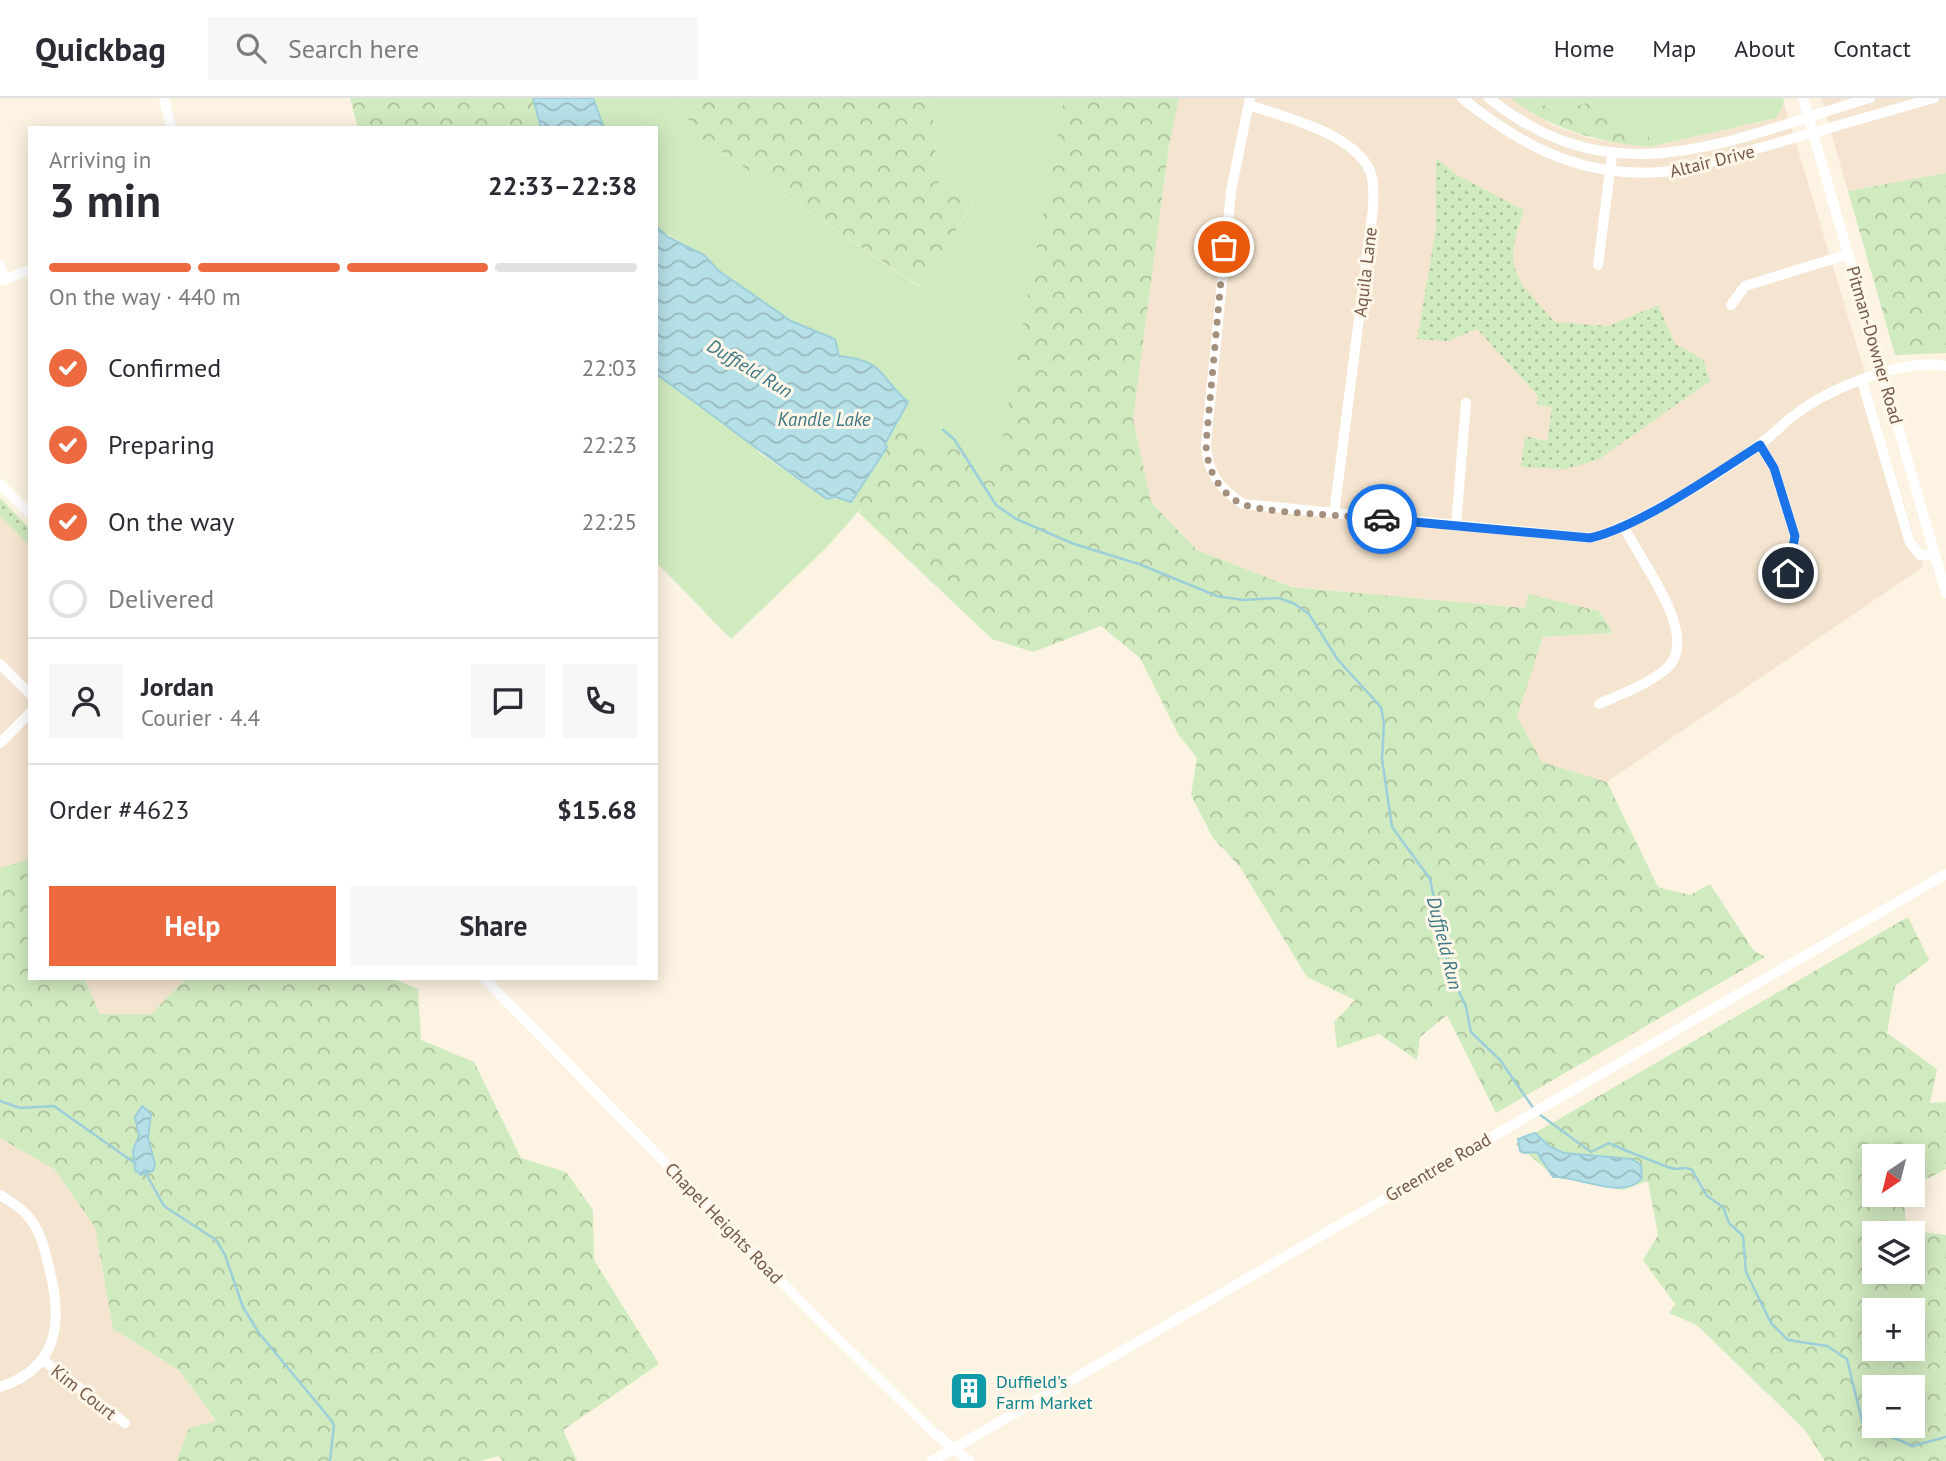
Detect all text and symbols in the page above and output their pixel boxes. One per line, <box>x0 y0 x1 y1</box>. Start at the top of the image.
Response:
search box <box>208 17 698 80</box>
text: Quickbag <box>35 27 166 70</box>
icon: search <box>232 29 270 67</box>
text: Search here <box>288 32 419 65</box>
text: Home <box>1554 33 1614 64</box>
text: Map <box>1652 33 1696 64</box>
text: About <box>1734 33 1795 64</box>
text: Contact <box>1833 33 1911 64</box>
street label: Altair Drive <box>1667 139 1757 183</box>
text: Arriving in <box>49 145 151 174</box>
text: 22:33–22:38 <box>488 169 637 202</box>
text: 3 min <box>49 170 161 230</box>
pin <box>1194 217 1254 277</box>
street label: Aquila Lane <box>1348 226 1382 318</box>
icon: bag <box>1205 228 1243 266</box>
street label: Pitman-Downer Road <box>1841 263 1909 427</box>
text: On the way · 440 m <box>49 282 241 311</box>
water label: Duffield Run <box>703 333 797 403</box>
icon: check <box>49 349 87 387</box>
text: Confirmed <box>108 351 221 384</box>
text: 22:03 <box>582 353 637 382</box>
water label: Kandle Lake <box>777 407 871 431</box>
icon: check <box>49 426 87 464</box>
text: Preparing <box>108 428 215 461</box>
text: 22:23 <box>582 430 637 459</box>
courier <box>1347 484 1417 554</box>
icon: car <box>1363 500 1401 538</box>
icon: check <box>49 503 87 541</box>
text: On the way <box>108 505 234 538</box>
text: 22:25 <box>582 507 637 536</box>
pin <box>1758 543 1818 603</box>
icon: home <box>1769 554 1807 592</box>
text: Delivered <box>108 582 214 615</box>
button: person <box>49 664 123 738</box>
button: chat <box>471 664 545 738</box>
button: phone <box>563 664 637 738</box>
text: Jordan <box>141 670 214 703</box>
text: Courier · 4.4 <box>141 703 260 732</box>
text: Order #4623 <box>49 793 189 826</box>
text: $15.68 <box>557 793 637 826</box>
button: Help <box>49 886 336 966</box>
button: Share <box>350 886 637 966</box>
water label: Duffield Run <box>1422 894 1468 992</box>
street label: Greentree Road <box>1381 1127 1495 1207</box>
north arrow <box>1862 1144 1925 1208</box>
map controls <box>1862 1144 1925 1438</box>
street label: Chapel Heights Road <box>660 1157 788 1289</box>
button: layers <box>1862 1221 1925 1284</box>
button: + <box>1862 1298 1925 1361</box>
street label: Kim Court <box>47 1359 121 1425</box>
building icon: Duffield's Farm Market <box>948 1370 990 1412</box>
place label: Duffield's Farm Market <box>996 1370 1093 1414</box>
button: − <box>1862 1375 1925 1438</box>

